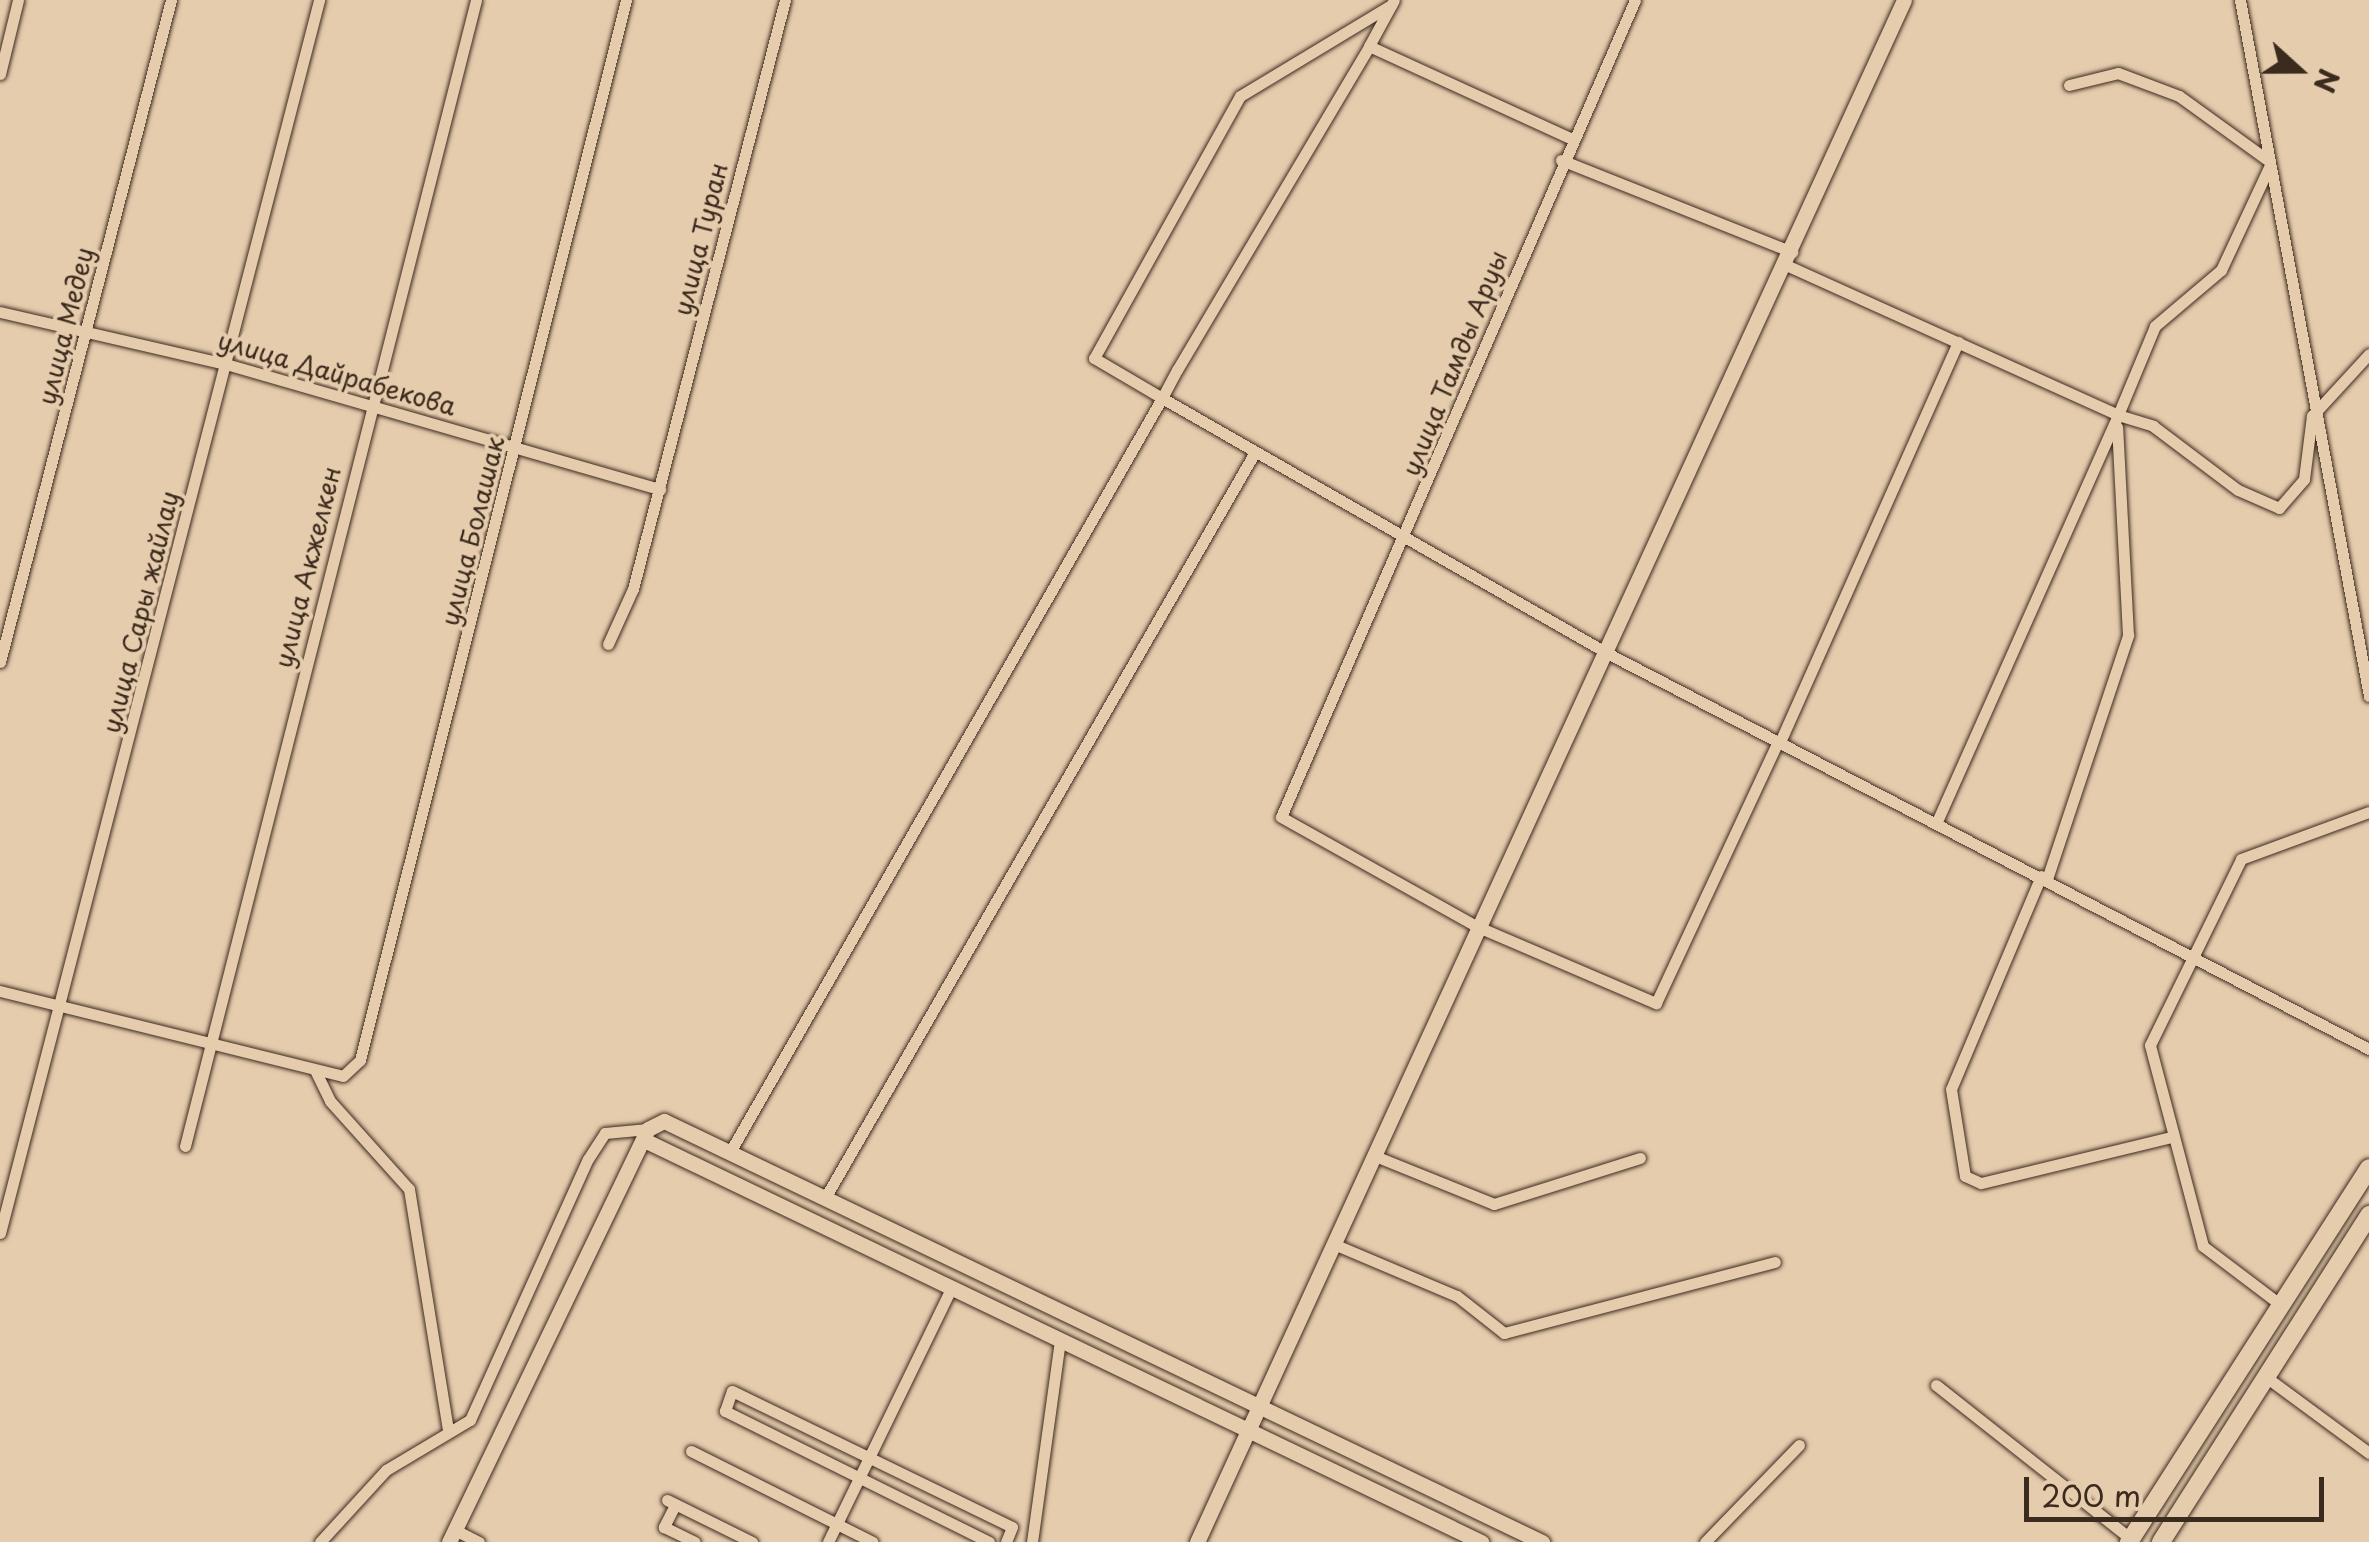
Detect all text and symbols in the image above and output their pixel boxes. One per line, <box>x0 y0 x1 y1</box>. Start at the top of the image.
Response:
north arrow <box>2249 20 2349 120</box>
text: N <box>2303 63 2352 99</box>
street label: улица Туран <box>666 159 734 319</box>
street label: улица Медеу <box>31 244 99 408</box>
street label: улица Тамды Аруы <box>1395 245 1513 481</box>
street label: улица Дайрабекова <box>214 324 460 422</box>
street label: улица Болашак <box>434 433 510 629</box>
street label: улица Акжелкен <box>267 462 347 672</box>
street label: улица Сары жайлау <box>95 487 185 737</box>
scale bar <box>2029 1457 2329 1519</box>
text: 200 m <box>2041 1472 2141 1517</box>

